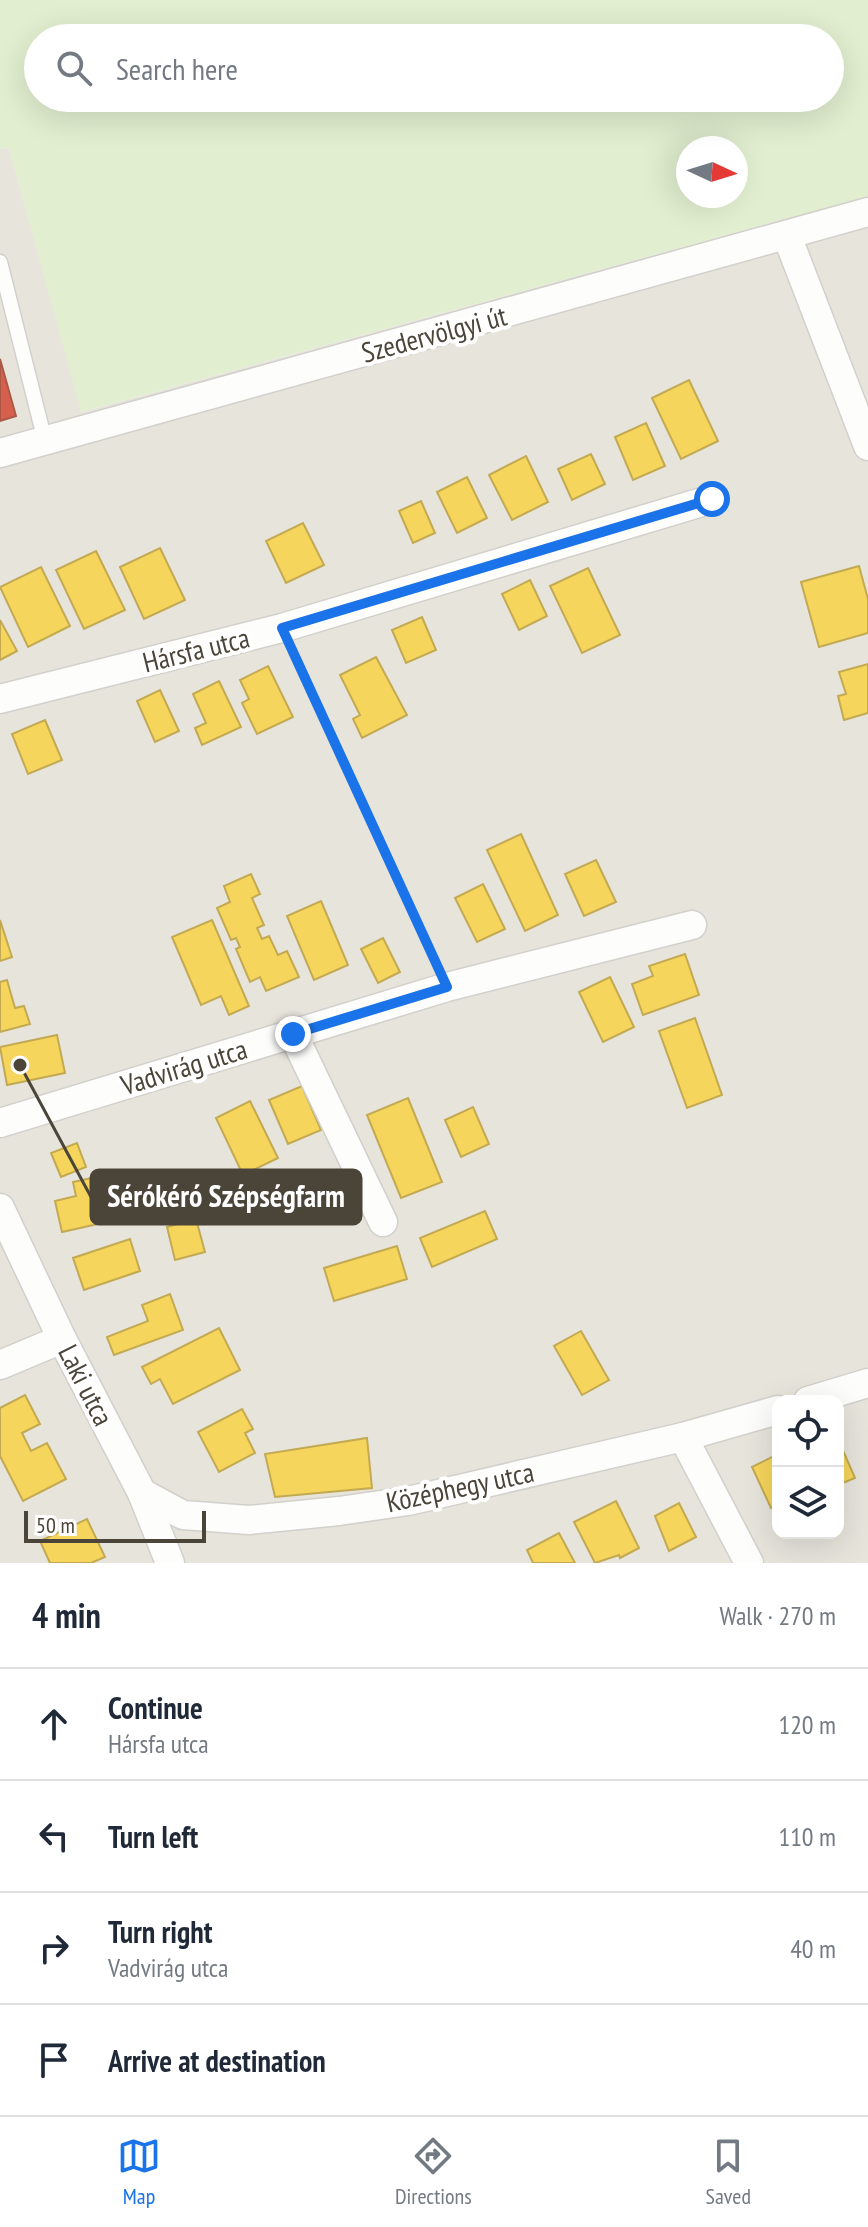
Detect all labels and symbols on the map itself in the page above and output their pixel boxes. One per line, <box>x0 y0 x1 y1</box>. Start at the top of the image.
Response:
north arrow <box>676 136 748 208</box>
street label: Szedervölgyi út <box>357 296 511 371</box>
route start <box>694 481 730 517</box>
street label: Hársfa utca <box>139 618 253 681</box>
route end <box>275 1016 311 1052</box>
street label: Vadvirág utca <box>115 1030 251 1103</box>
callout: Sérókéró Szépségfarm <box>91 1170 361 1224</box>
text: Sérókéró Szépségfarm <box>107 1176 345 1215</box>
street label: Laki utca <box>50 1338 122 1432</box>
street label: Középhegy utca <box>383 1453 537 1520</box>
scale bar <box>24 1507 206 1543</box>

